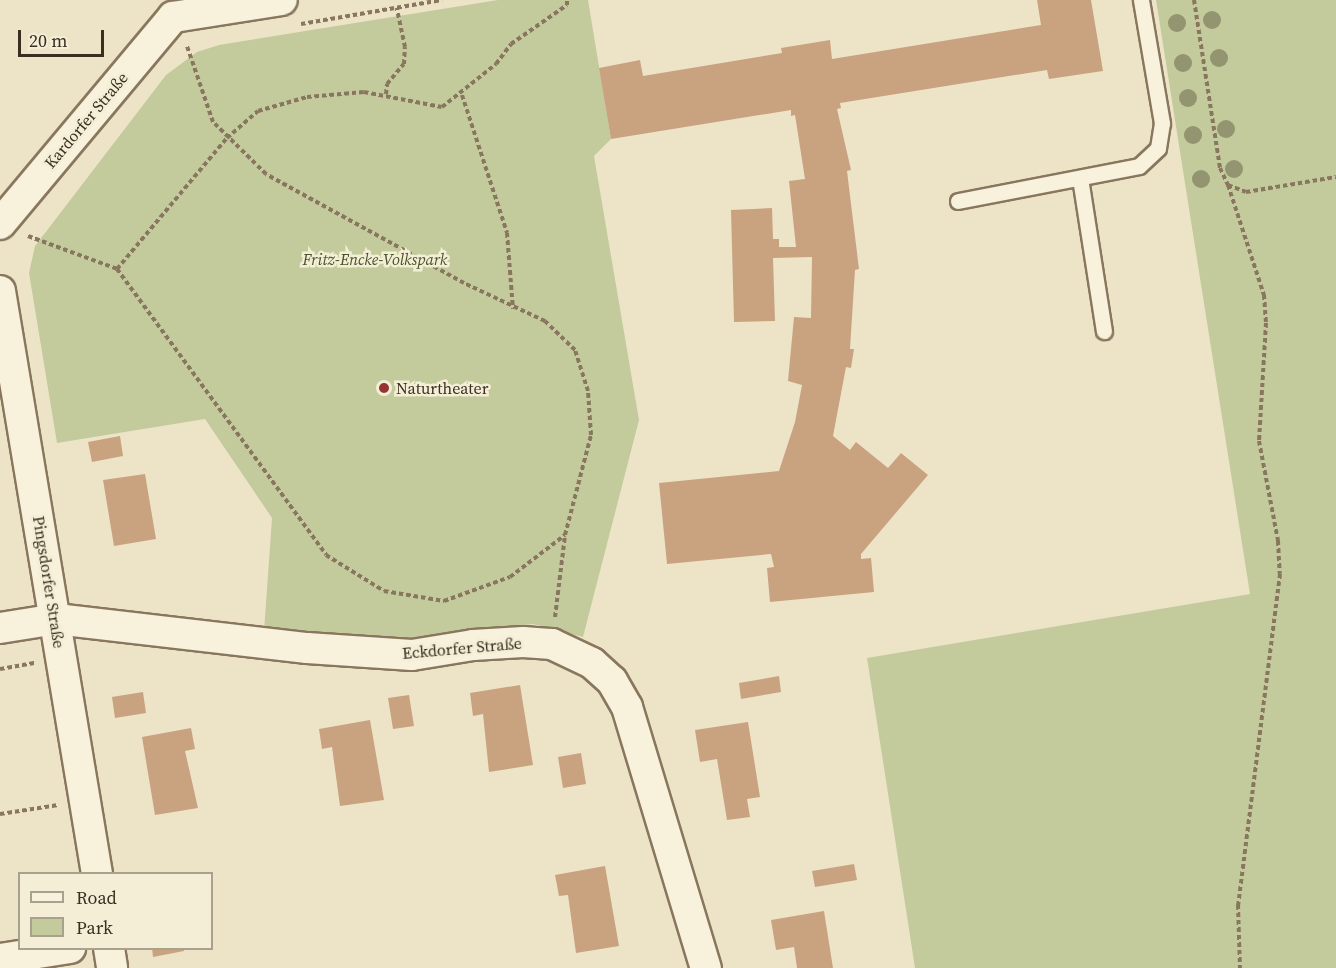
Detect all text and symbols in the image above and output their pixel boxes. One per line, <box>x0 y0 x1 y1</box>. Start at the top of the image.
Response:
scale bar <box>21 18 106 56</box>
text: 20 m <box>29 28 67 53</box>
street label: Kardorfer Straße <box>40 68 132 172</box>
park label: Fritz-Encke-Volkspark <box>303 249 447 269</box>
place label: Naturtheater <box>396 378 488 398</box>
marker: Naturtheater <box>377 381 391 395</box>
street label: Pingsdorfer Straße <box>29 515 69 649</box>
street label: Eckdorfer Straße <box>401 633 523 663</box>
legend <box>18 872 213 950</box>
text: Road <box>76 885 117 910</box>
text: Park <box>76 915 113 940</box>

